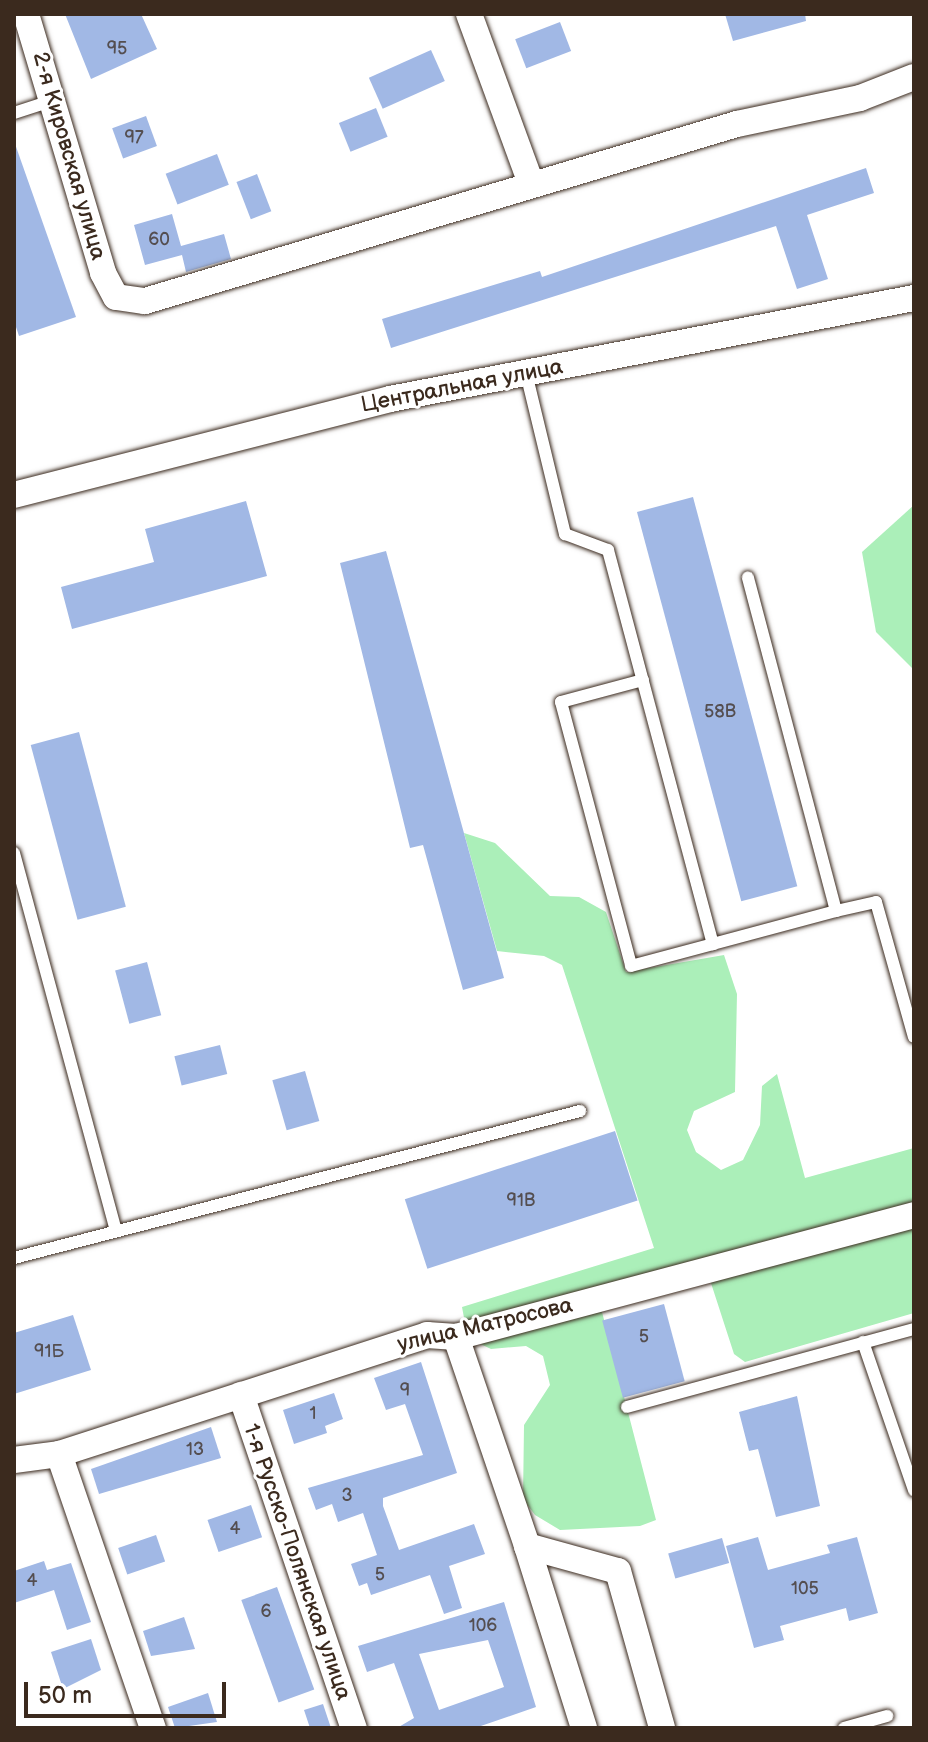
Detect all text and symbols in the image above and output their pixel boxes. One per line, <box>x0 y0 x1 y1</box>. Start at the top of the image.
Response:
house number: 95 <box>107 38 127 60</box>
street label: 2-я Кировская улица <box>27 49 111 263</box>
house number: 97 <box>124 127 144 149</box>
house number: 60 <box>148 229 170 251</box>
street label: Центральная улица <box>359 353 565 419</box>
house number: 58В <box>704 701 736 723</box>
house number: 91В <box>507 1190 535 1212</box>
street label: улица Матросова <box>395 1292 575 1358</box>
house number: 5 <box>639 1326 649 1348</box>
house number: 91Б <box>34 1341 64 1363</box>
house number: 9 <box>400 1380 410 1402</box>
house number: 1 <box>310 1403 316 1425</box>
street label: 1-я Русско-Полянская улица <box>237 1420 357 1704</box>
house number: 13 <box>186 1439 204 1461</box>
house number: 3 <box>341 1485 353 1507</box>
house number: 4 <box>230 1518 240 1540</box>
house number: 5 <box>375 1564 385 1586</box>
house number: 4 <box>27 1570 37 1592</box>
house number: 105 <box>791 1578 819 1600</box>
house number: 6 <box>261 1601 271 1623</box>
house number: 106 <box>469 1615 497 1637</box>
scale bar <box>28 1666 230 1716</box>
text: 50 m <box>38 1681 92 1710</box>

